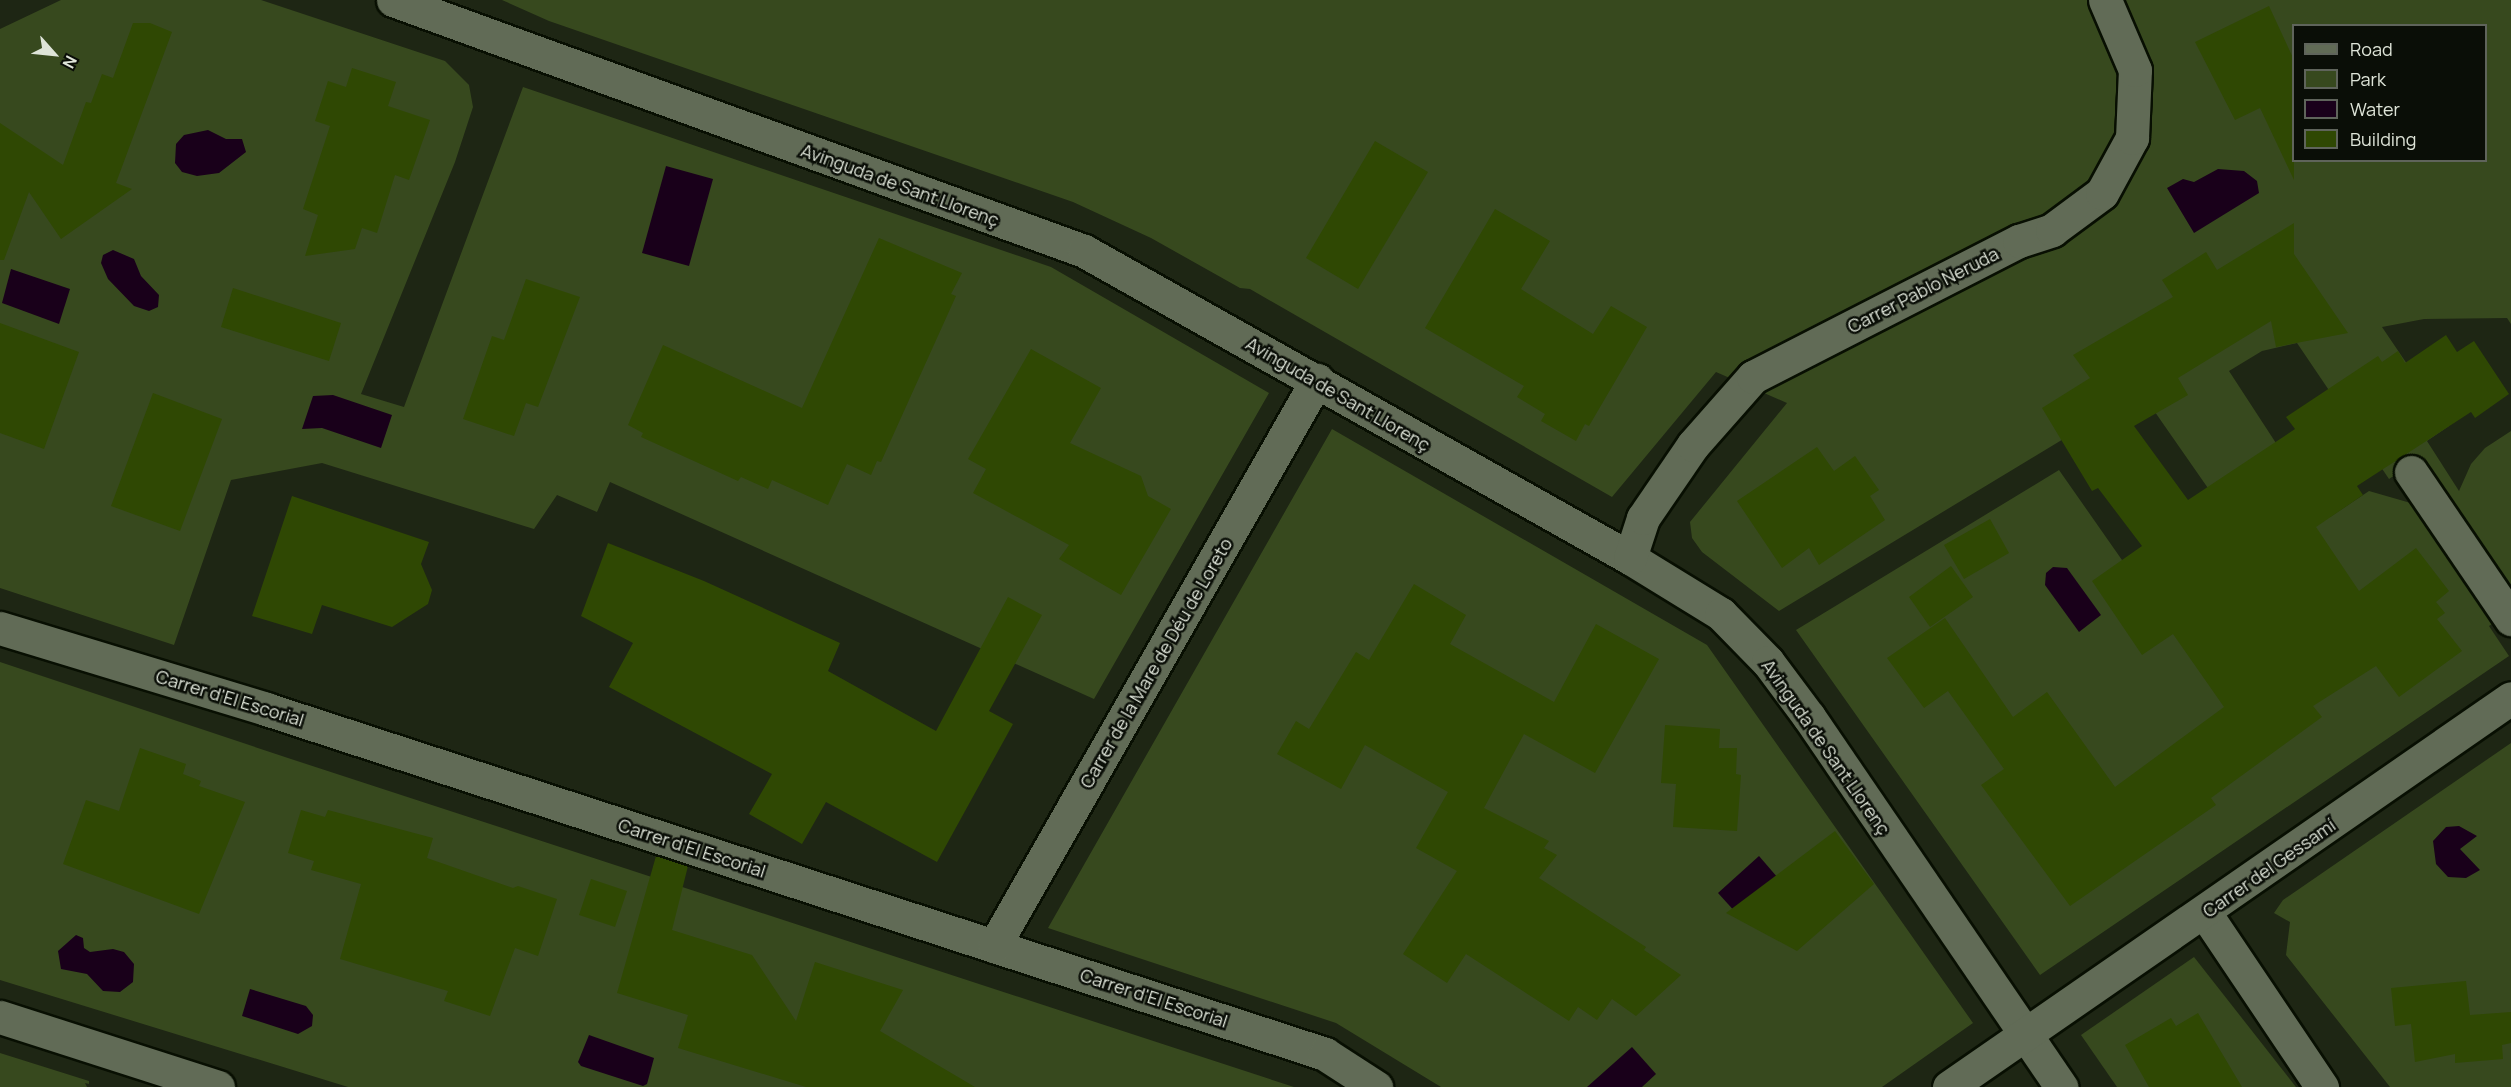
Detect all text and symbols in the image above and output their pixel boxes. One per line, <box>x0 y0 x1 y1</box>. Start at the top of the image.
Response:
north arrow <box>24 24 84 84</box>
legend <box>2292 24 2487 162</box>
text: Road <box>2350 37 2393 61</box>
text: N <box>58 52 82 72</box>
text: Park <box>2350 67 2386 91</box>
text: Water <box>2350 97 2400 121</box>
text: Building <box>2350 127 2416 151</box>
street label: Avinguda de Sant Llorenç <box>798 139 1002 231</box>
street label: Carrer Pablo Neruda <box>1844 243 2002 337</box>
street label: Avinguda de Sant Llorenç <box>1242 332 1434 456</box>
street label: Carrer de la Mare de Déu de Loreto <box>1075 534 1237 792</box>
street label: Avinguda de Sant Llorenç <box>1757 655 1895 839</box>
street label: Carrer d'El Escorial <box>153 665 307 731</box>
street label: Carrer d'El Escorial <box>616 814 768 882</box>
street label: Carrer del Gessamí <box>2199 814 2339 922</box>
street label: Carrer d'El Escorial <box>1078 964 1230 1032</box>

